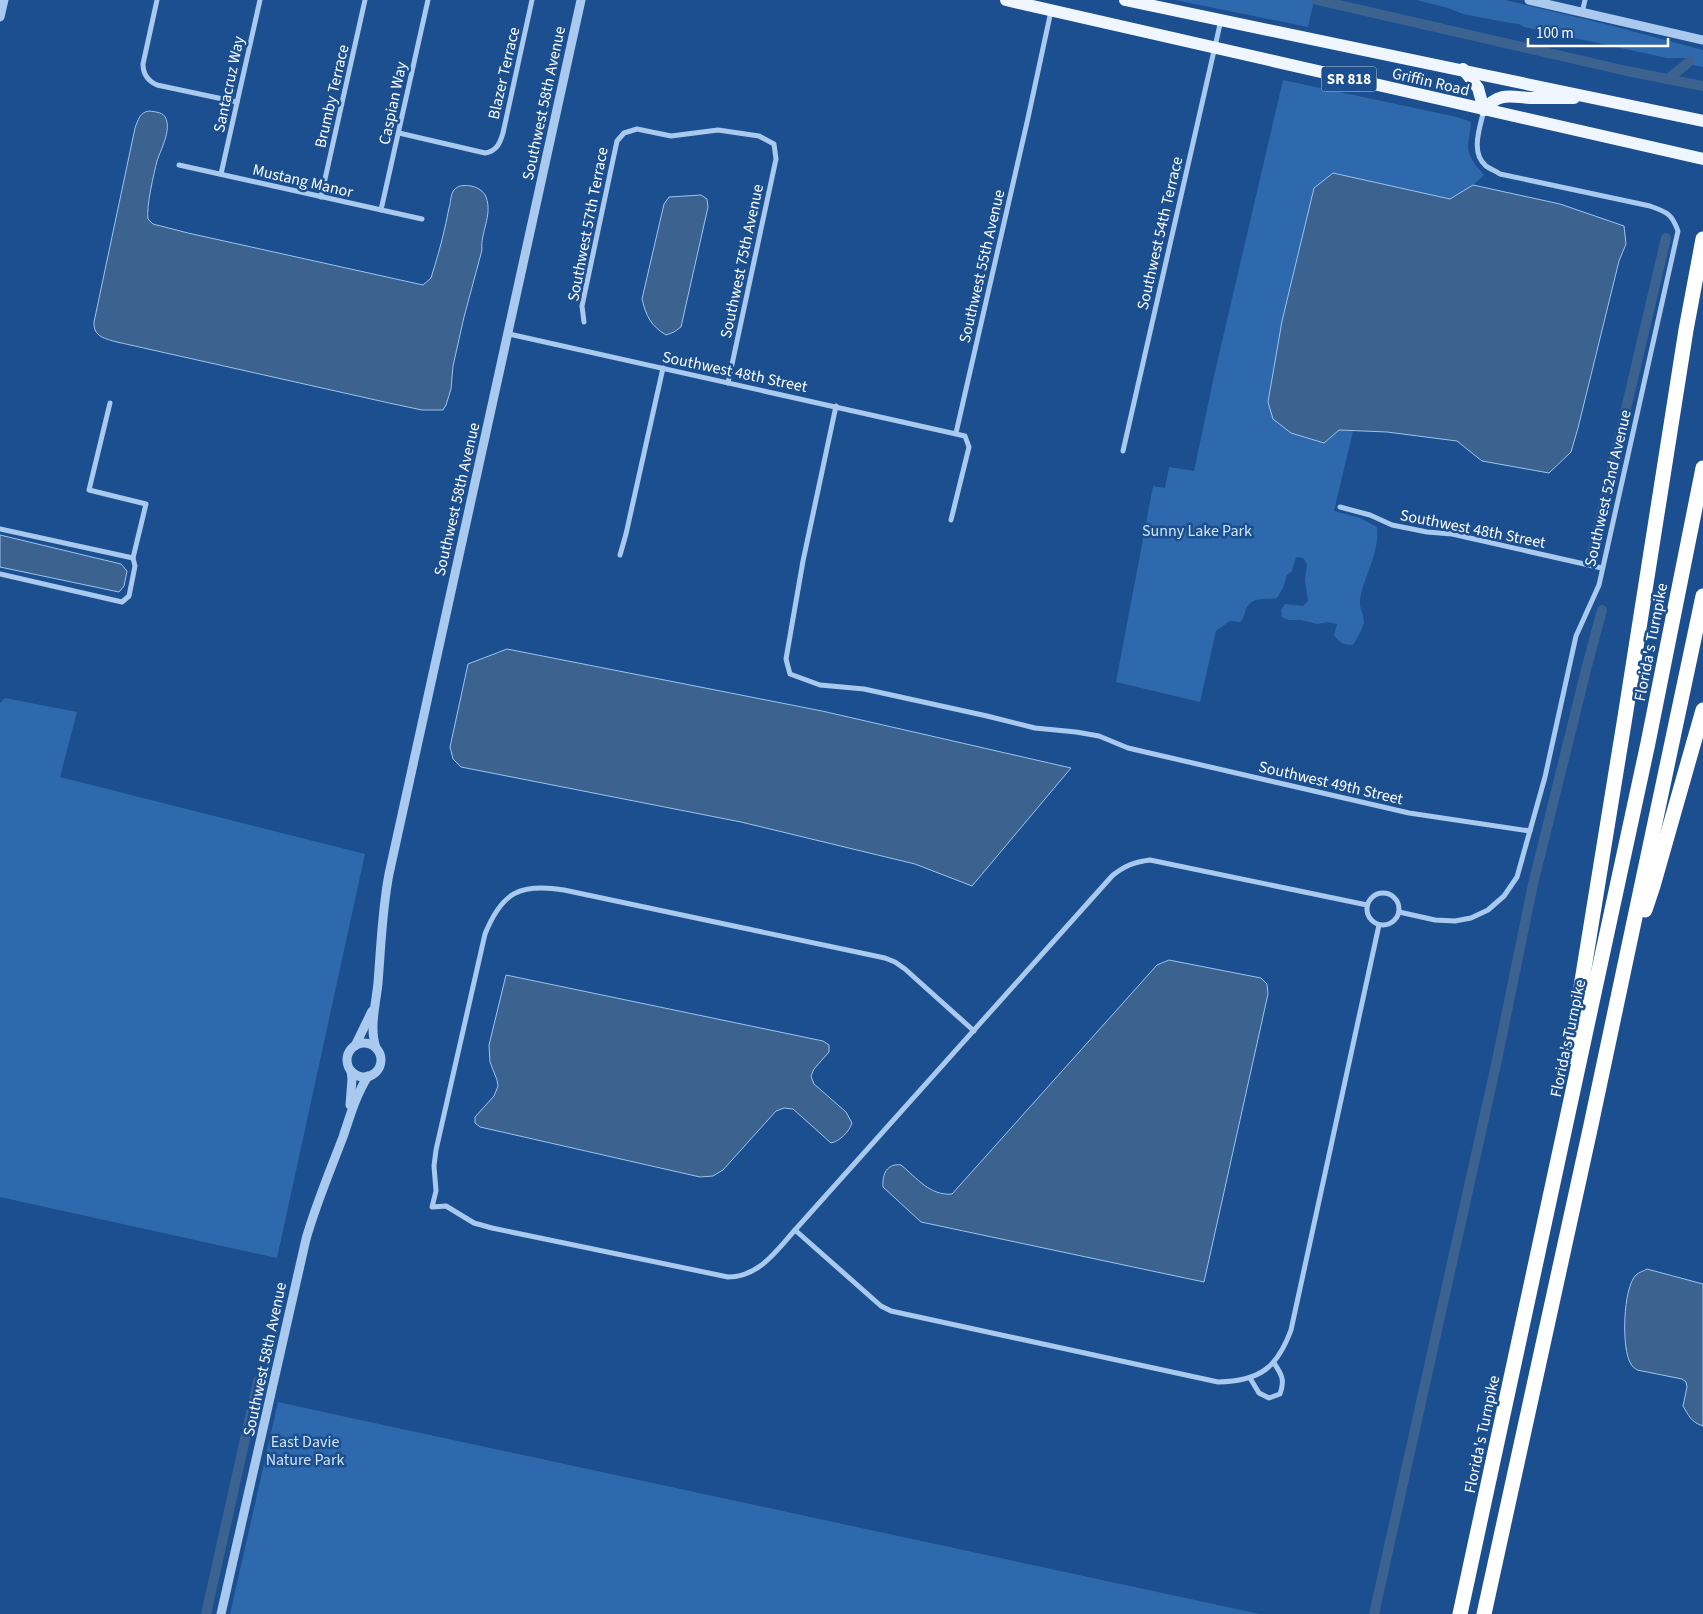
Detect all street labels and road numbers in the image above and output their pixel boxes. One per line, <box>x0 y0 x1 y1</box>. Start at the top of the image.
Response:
street label: Southwest 58th Avenue <box>517 24 571 182</box>
street label: Blazer Terrace <box>483 25 525 122</box>
street label: Santacruz Way <box>208 34 250 134</box>
street label: Brumby Terrace <box>309 42 355 150</box>
street label: Caspian Way <box>373 59 413 147</box>
street label: Griffin Road <box>1390 62 1472 102</box>
road number: SR 818 <box>1322 66 1376 92</box>
street label: Southwest 57th Terrace <box>562 145 614 303</box>
street label: Southwest 54th Terrace <box>1132 154 1188 312</box>
street label: Mustang Manor <box>250 159 356 203</box>
street label: Southwest 75th Avenue <box>715 182 769 340</box>
street label: Southwest 55th Avenue <box>954 187 1010 345</box>
street label: Southwest 48th Street <box>660 346 810 398</box>
street label: Southwest 52nd Avenue <box>1579 408 1637 569</box>
street label: Southwest 58th Avenue <box>429 420 485 578</box>
street label: Southwest 48th Street <box>1398 504 1548 554</box>
street label: Florida's Turnpike <box>1629 581 1673 703</box>
street label: Southwest 49th Street <box>1256 756 1406 810</box>
street label: Florida's Turnpike <box>1545 977 1591 1099</box>
street label: Southwest 58th Avenue <box>238 1280 292 1438</box>
street label: Florida's Turnpike <box>1459 1373 1505 1495</box>

